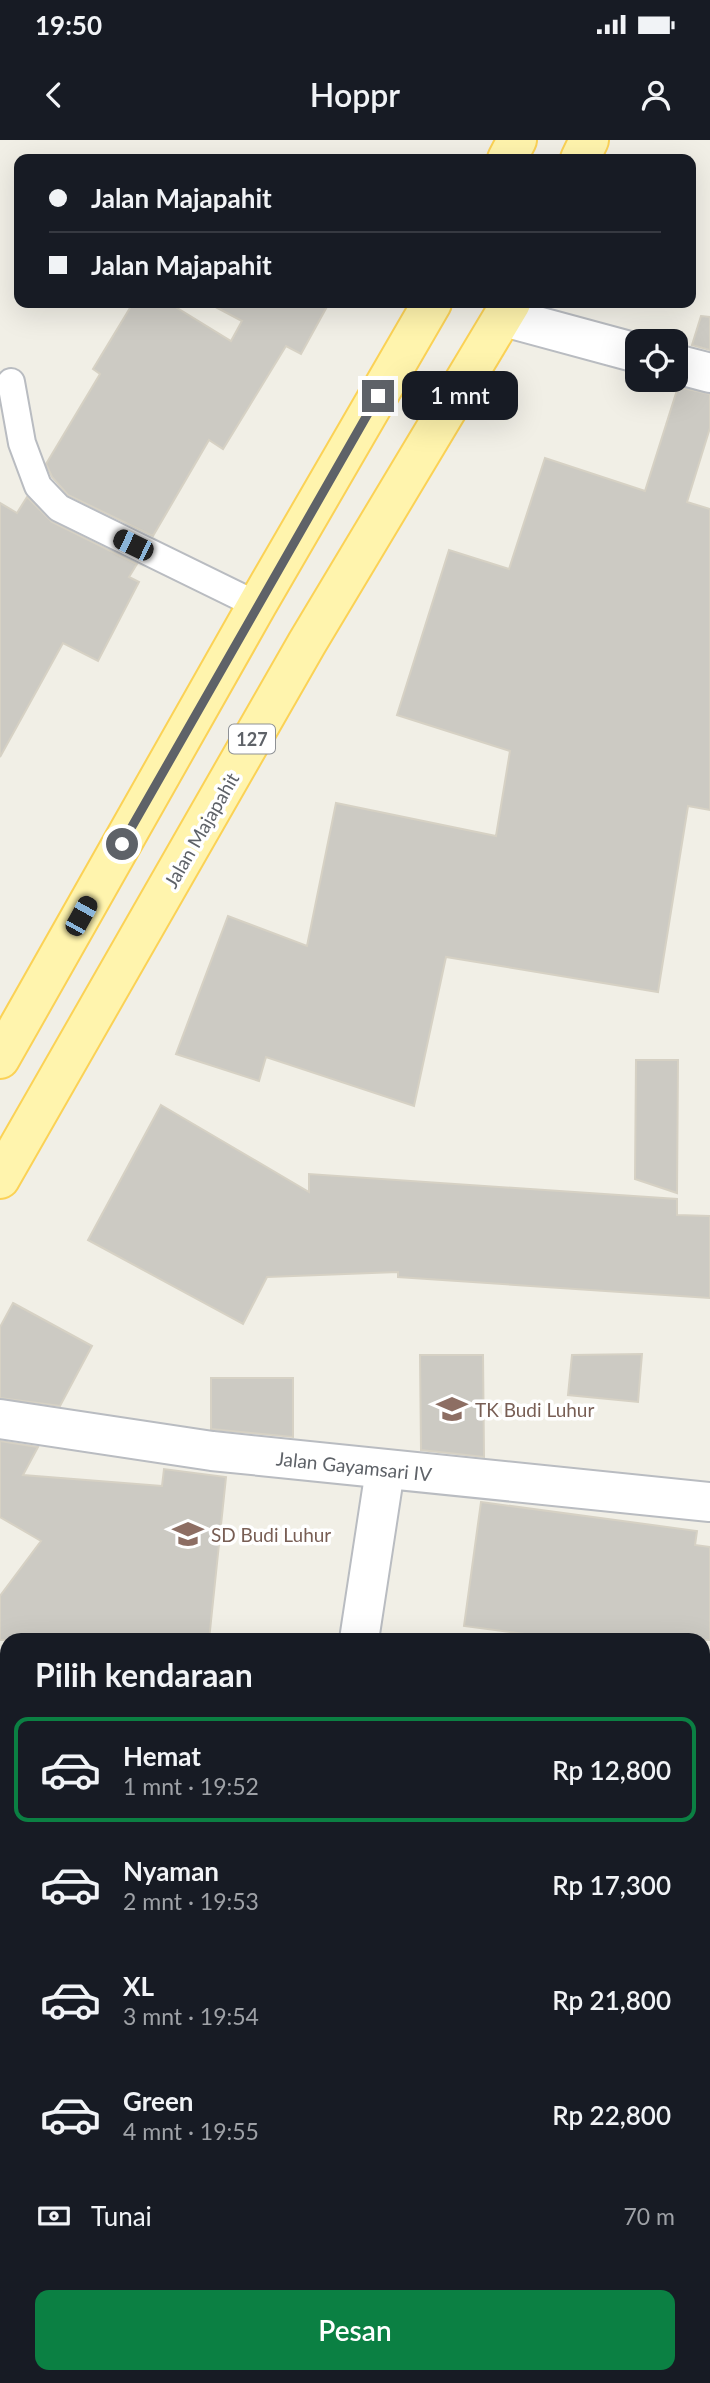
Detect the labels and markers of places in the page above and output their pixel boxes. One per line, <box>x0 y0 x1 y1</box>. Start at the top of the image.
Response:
school or university icon: TK Budi Luhur <box>435 1392 469 1426</box>
place label: TK Budi Luhur <box>475 1398 594 1421</box>
school or university icon: SD Budi Luhur <box>171 1517 205 1551</box>
place label: SD Budi Luhur <box>211 1523 331 1546</box>

